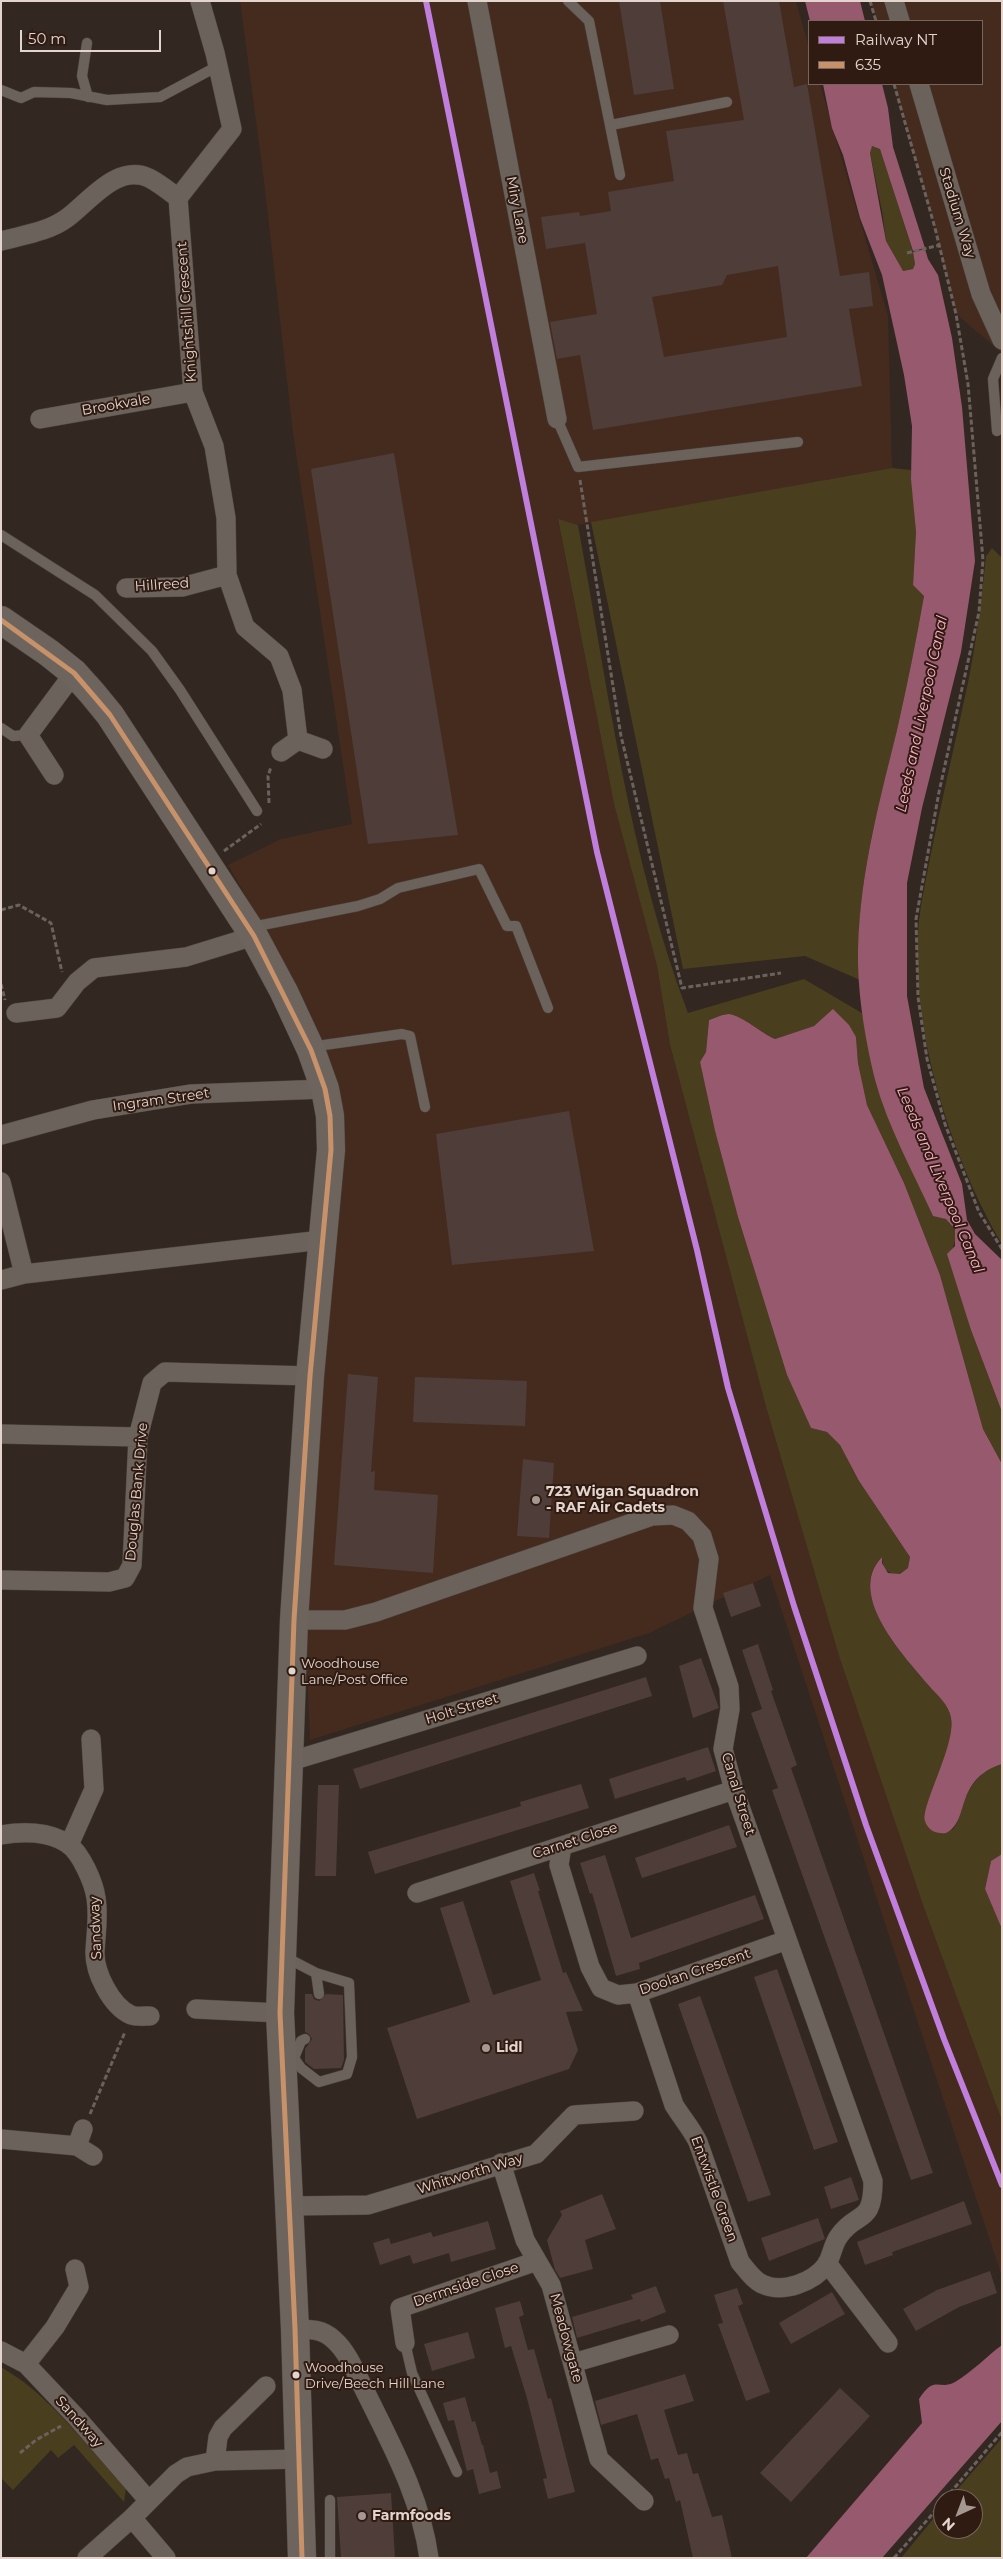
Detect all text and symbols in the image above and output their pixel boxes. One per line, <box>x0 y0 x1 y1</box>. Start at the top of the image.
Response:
scale bar <box>22 20 164 52</box>
legend <box>808 20 983 85</box>
text: 50 m <box>28 29 66 48</box>
text: Railway NT <box>855 30 937 49</box>
text: 635 <box>855 55 881 74</box>
street label: Stadium Way <box>935 166 979 260</box>
street label: Miry Lane <box>502 175 532 245</box>
street label: Knightshill Crescent <box>174 241 200 383</box>
street label: Brookvale <box>80 391 152 419</box>
street label: Hillreed <box>134 575 190 595</box>
water label: Leeds and Liverpool Canal <box>892 614 952 814</box>
unlabelled marker <box>207 866 217 876</box>
water label: Leeds and Liverpool Canal <box>893 1084 987 1276</box>
street label: Ingram Street <box>112 1085 210 1115</box>
street label: Douglas Bank Drive <box>123 1422 151 1562</box>
place label: 723 Wigan Squadron - RAF Air Cadets <box>546 1484 699 1516</box>
marker: 723 Wigan Squadron - RAF Air Cadets <box>530 1494 542 1506</box>
place label: Woodhouse Lane/Post Office <box>301 1656 408 1687</box>
marker: Woodhouse Lane/Post Office <box>287 1666 297 1676</box>
street label: Holt Street <box>423 1690 501 1728</box>
street label: Canal Street <box>717 1751 759 1837</box>
street label: Carnet Close <box>530 1819 620 1863</box>
street label: Sandway <box>86 1896 106 1960</box>
street label: Doolan Crescent <box>637 1945 753 1999</box>
place label: Lidl <box>496 2040 523 2056</box>
marker: Lidl <box>480 2042 492 2054</box>
street label: Entwistle Green <box>687 2134 741 2244</box>
street label: Whitworth Way <box>415 2150 525 2198</box>
street label: Dermside Close <box>411 2259 521 2311</box>
street label: Meadowgate <box>546 2292 586 2384</box>
place label: Woodhouse Drive/Beech Hill Lane <box>305 2360 445 2391</box>
marker: Woodhouse Drive/Beech Hill Lane <box>291 2370 301 2380</box>
street label: Sandway <box>52 2393 106 2451</box>
north arrow <box>933 2489 983 2539</box>
place label: Farmfoods <box>372 2508 451 2524</box>
marker: Farmfoods <box>356 2510 368 2522</box>
text: N <box>938 2514 959 2535</box>

